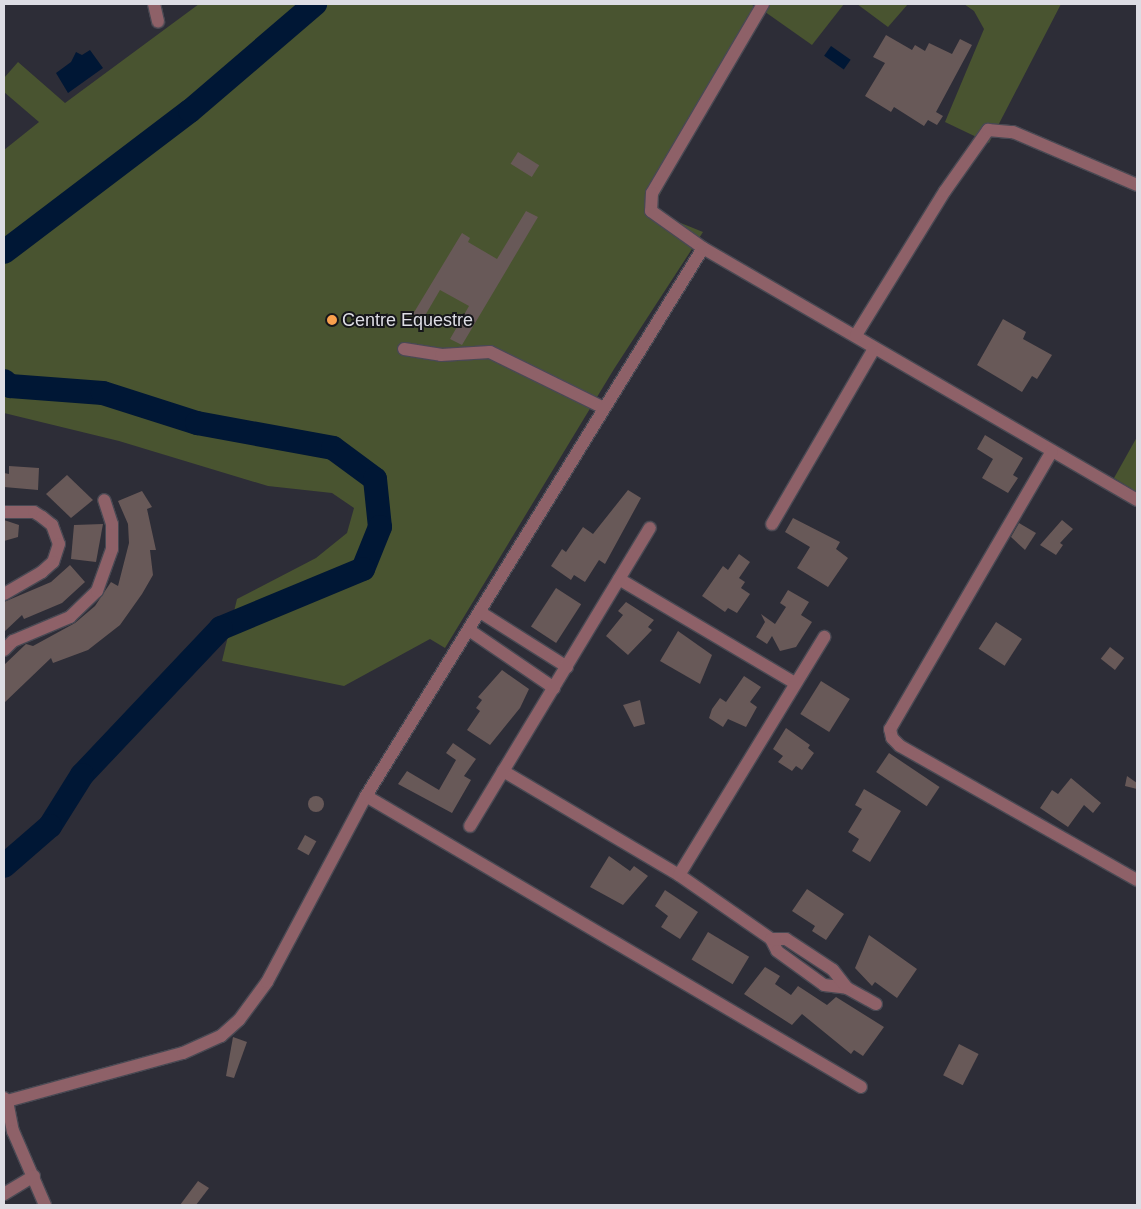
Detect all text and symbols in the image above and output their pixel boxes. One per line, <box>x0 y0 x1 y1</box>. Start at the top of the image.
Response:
place label: Centre Equestre <box>342 309 473 331</box>
marker: Centre Equestre <box>326 314 338 326</box>

